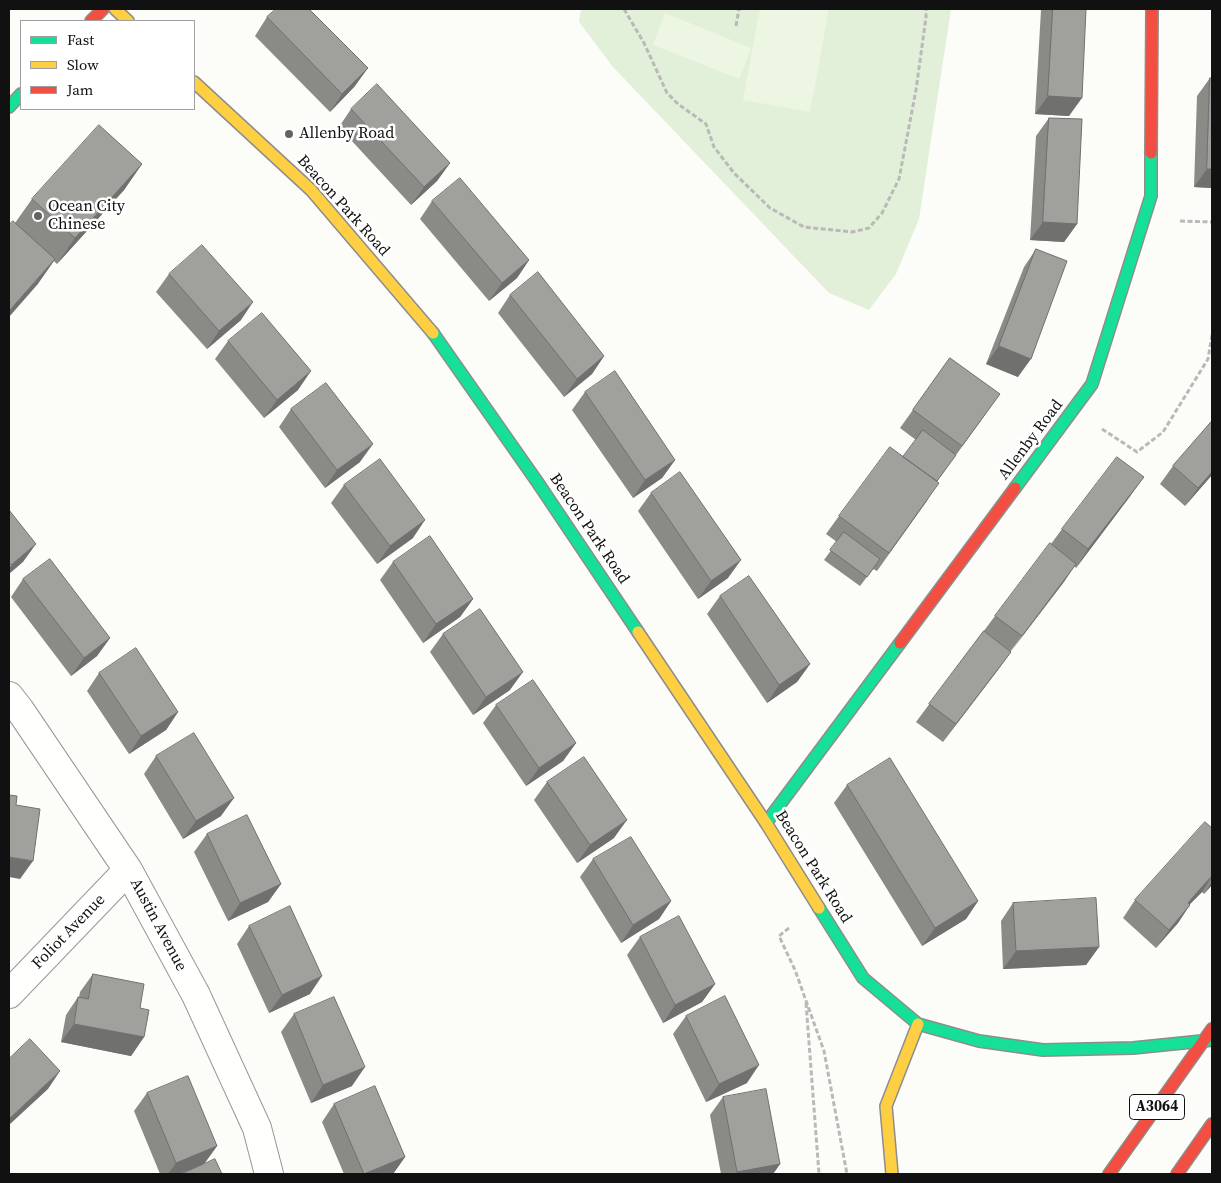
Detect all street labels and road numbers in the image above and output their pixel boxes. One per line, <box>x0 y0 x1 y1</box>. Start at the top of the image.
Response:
street label: Beacon Park Road <box>293 152 393 260</box>
street label: Allenby Road <box>995 396 1067 484</box>
street label: Beacon Park Road <box>545 470 633 588</box>
street label: Beacon Park Road <box>771 807 855 927</box>
street label: Austin Avenue <box>125 875 191 975</box>
street label: Foliot Avenue <box>28 890 110 974</box>
road number: A3064 <box>1130 1094 1184 1120</box>

